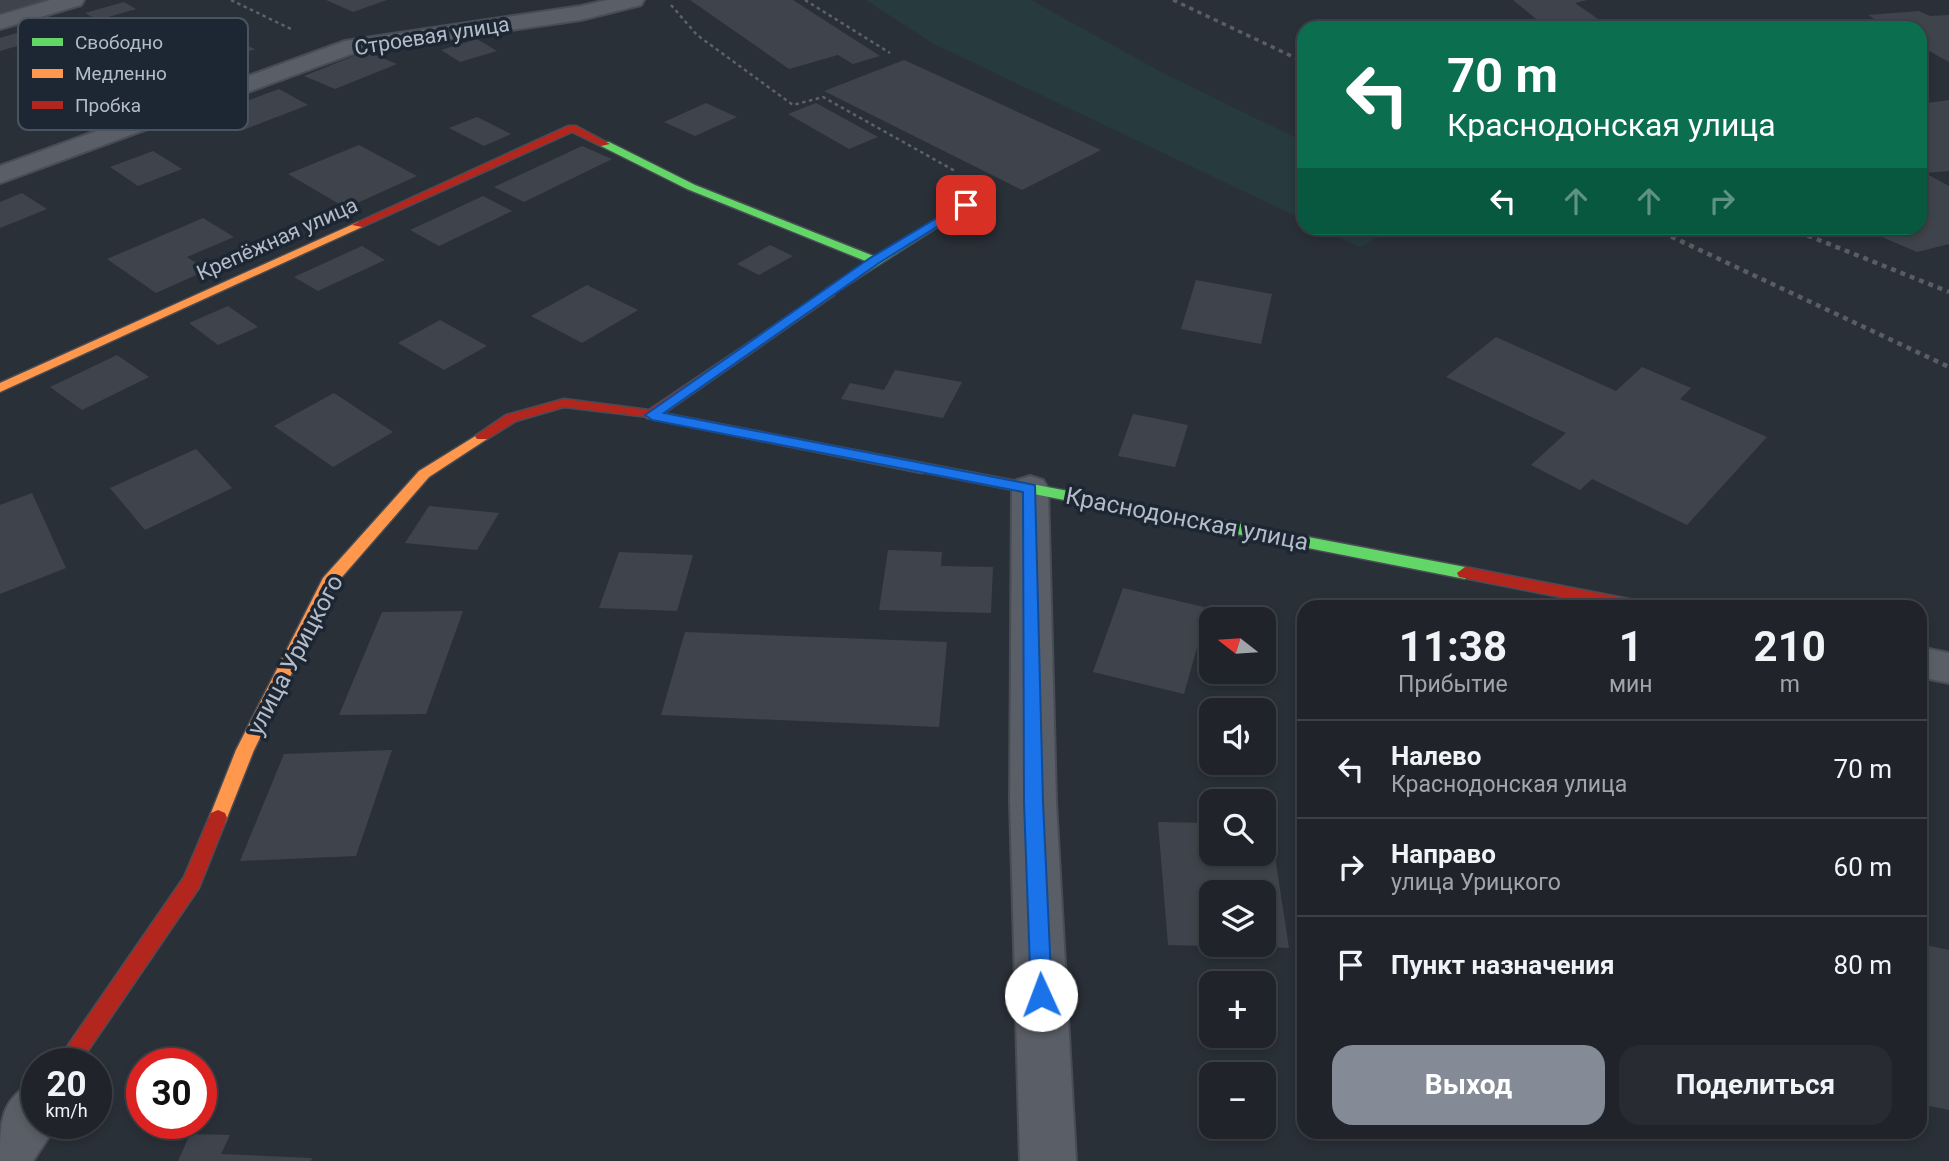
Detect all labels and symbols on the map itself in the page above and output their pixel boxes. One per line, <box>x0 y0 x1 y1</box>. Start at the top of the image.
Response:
street label: Строевая улица <box>353 12 511 60</box>
legend <box>18 18 248 130</box>
text: Свободно <box>75 31 163 54</box>
text: Медленно <box>75 62 167 85</box>
text: Пробка <box>75 94 141 117</box>
pin <box>936 175 996 235</box>
street label: Крепёжная улица <box>193 193 361 285</box>
street label: Краснодонская улица <box>1063 482 1311 556</box>
street label: улица Урицкого <box>241 570 349 740</box>
north arrow <box>1199 607 1276 684</box>
position arrow <box>1004 958 1078 1032</box>
speed limit sign: 30 <box>126 1048 217 1139</box>

